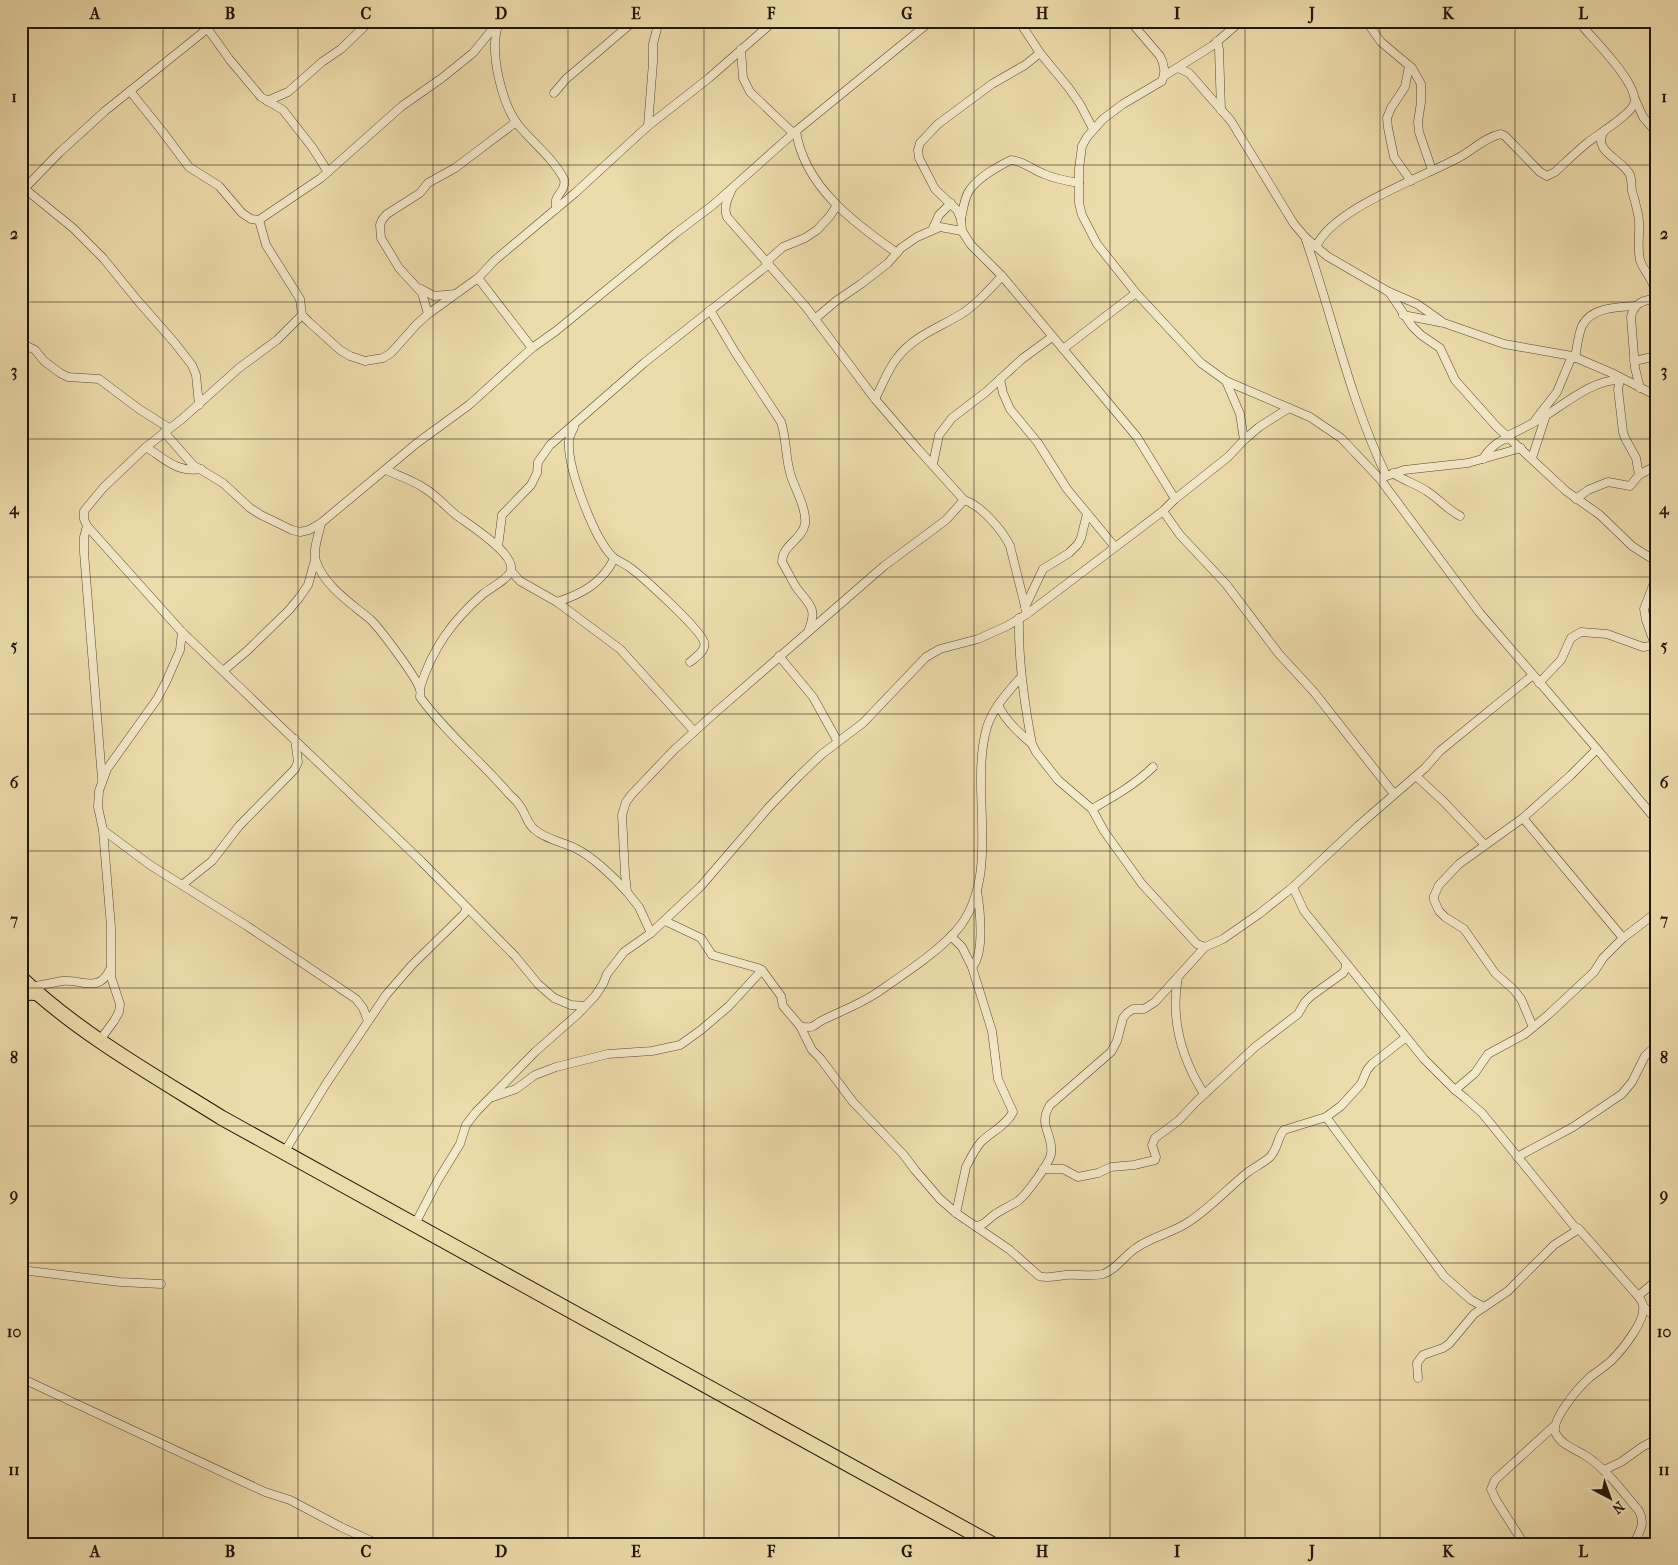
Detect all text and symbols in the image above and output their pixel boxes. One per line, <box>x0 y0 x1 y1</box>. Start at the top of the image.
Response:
text: A <box>89 4 101 23</box>
text: B <box>225 4 235 23</box>
text: C <box>361 4 372 23</box>
text: D <box>495 4 507 23</box>
text: E <box>631 4 641 23</box>
text: F <box>766 4 776 23</box>
text: G <box>901 4 913 23</box>
text: H <box>1036 4 1049 23</box>
text: I <box>1174 4 1181 23</box>
text: J <box>1307 4 1315 24</box>
text: K <box>1442 4 1455 23</box>
text: L <box>1578 4 1588 23</box>
text: 1 <box>11 87 17 106</box>
text: 1 <box>1661 87 1667 106</box>
text: 2 <box>10 224 18 243</box>
text: 2 <box>1660 224 1668 243</box>
text: 3 <box>11 361 17 381</box>
text: 3 <box>1661 361 1667 381</box>
text: 4 <box>8 499 20 519</box>
text: 4 <box>1658 499 1670 519</box>
text: 5 <box>11 636 18 655</box>
text: 5 <box>1661 636 1668 655</box>
text: 6 <box>10 773 19 792</box>
text: 6 <box>1660 773 1669 792</box>
text: 7 <box>9 910 18 929</box>
text: 7 <box>1659 910 1668 929</box>
text: 8 <box>10 1048 18 1067</box>
text: 8 <box>1660 1048 1668 1067</box>
text: 9 <box>9 1185 18 1205</box>
text: 9 <box>1659 1185 1668 1205</box>
text: 10 <box>7 1322 21 1341</box>
text: 10 <box>1657 1322 1671 1341</box>
text: 11 <box>8 1460 20 1479</box>
text: 11 <box>1658 1460 1670 1479</box>
north arrow <box>1586 1472 1636 1522</box>
text: N <box>1608 1498 1628 1518</box>
text: A <box>89 1542 101 1561</box>
text: B <box>225 1542 235 1561</box>
text: C <box>361 1542 372 1561</box>
text: D <box>495 1542 507 1561</box>
text: E <box>631 1542 641 1561</box>
text: F <box>766 1542 776 1561</box>
text: G <box>901 1542 913 1561</box>
text: H <box>1036 1542 1049 1561</box>
text: I <box>1174 1542 1181 1561</box>
text: J <box>1307 1542 1315 1562</box>
text: K <box>1442 1542 1455 1561</box>
text: L <box>1578 1542 1588 1561</box>

